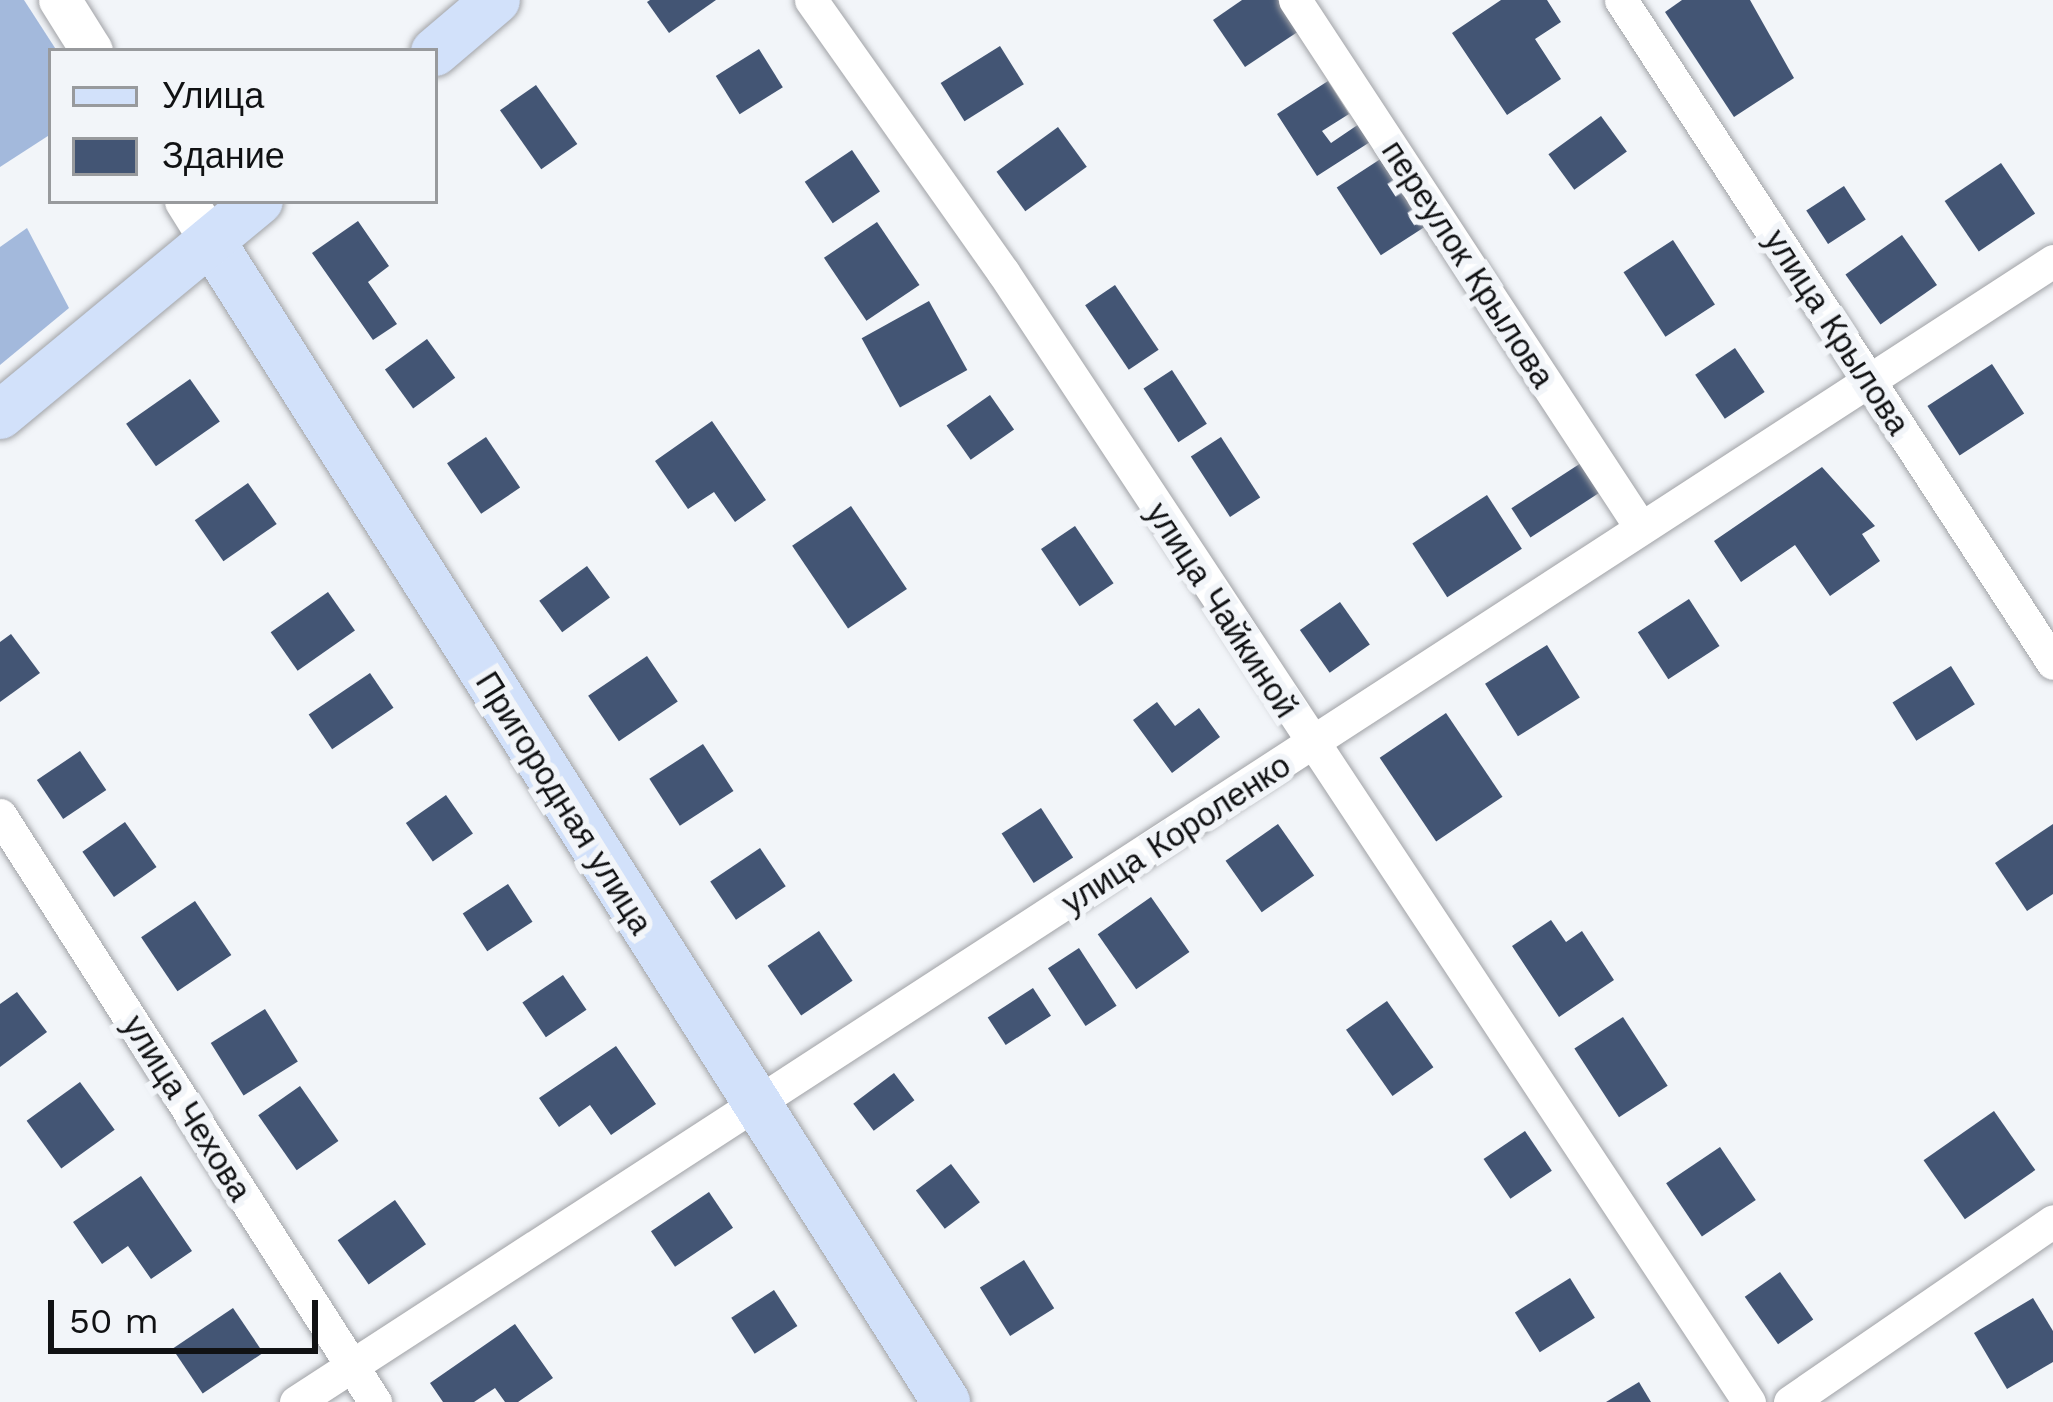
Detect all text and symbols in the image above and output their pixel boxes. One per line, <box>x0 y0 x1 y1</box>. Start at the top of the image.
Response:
legend <box>48 48 438 204</box>
text: Улица <box>162 75 264 117</box>
street label: переулок Крылова <box>1373 133 1563 395</box>
text: Здание <box>162 135 285 177</box>
street label: улица Крылова <box>1756 222 1918 442</box>
street label: улица Чайкиной <box>1138 495 1306 725</box>
street label: Пригородная улица <box>467 665 661 941</box>
street label: улица Короленко <box>1054 745 1298 923</box>
street label: улица Чехова <box>114 1008 260 1208</box>
scale bar <box>54 1276 324 1350</box>
text: 50 m <box>69 1300 159 1342</box>

